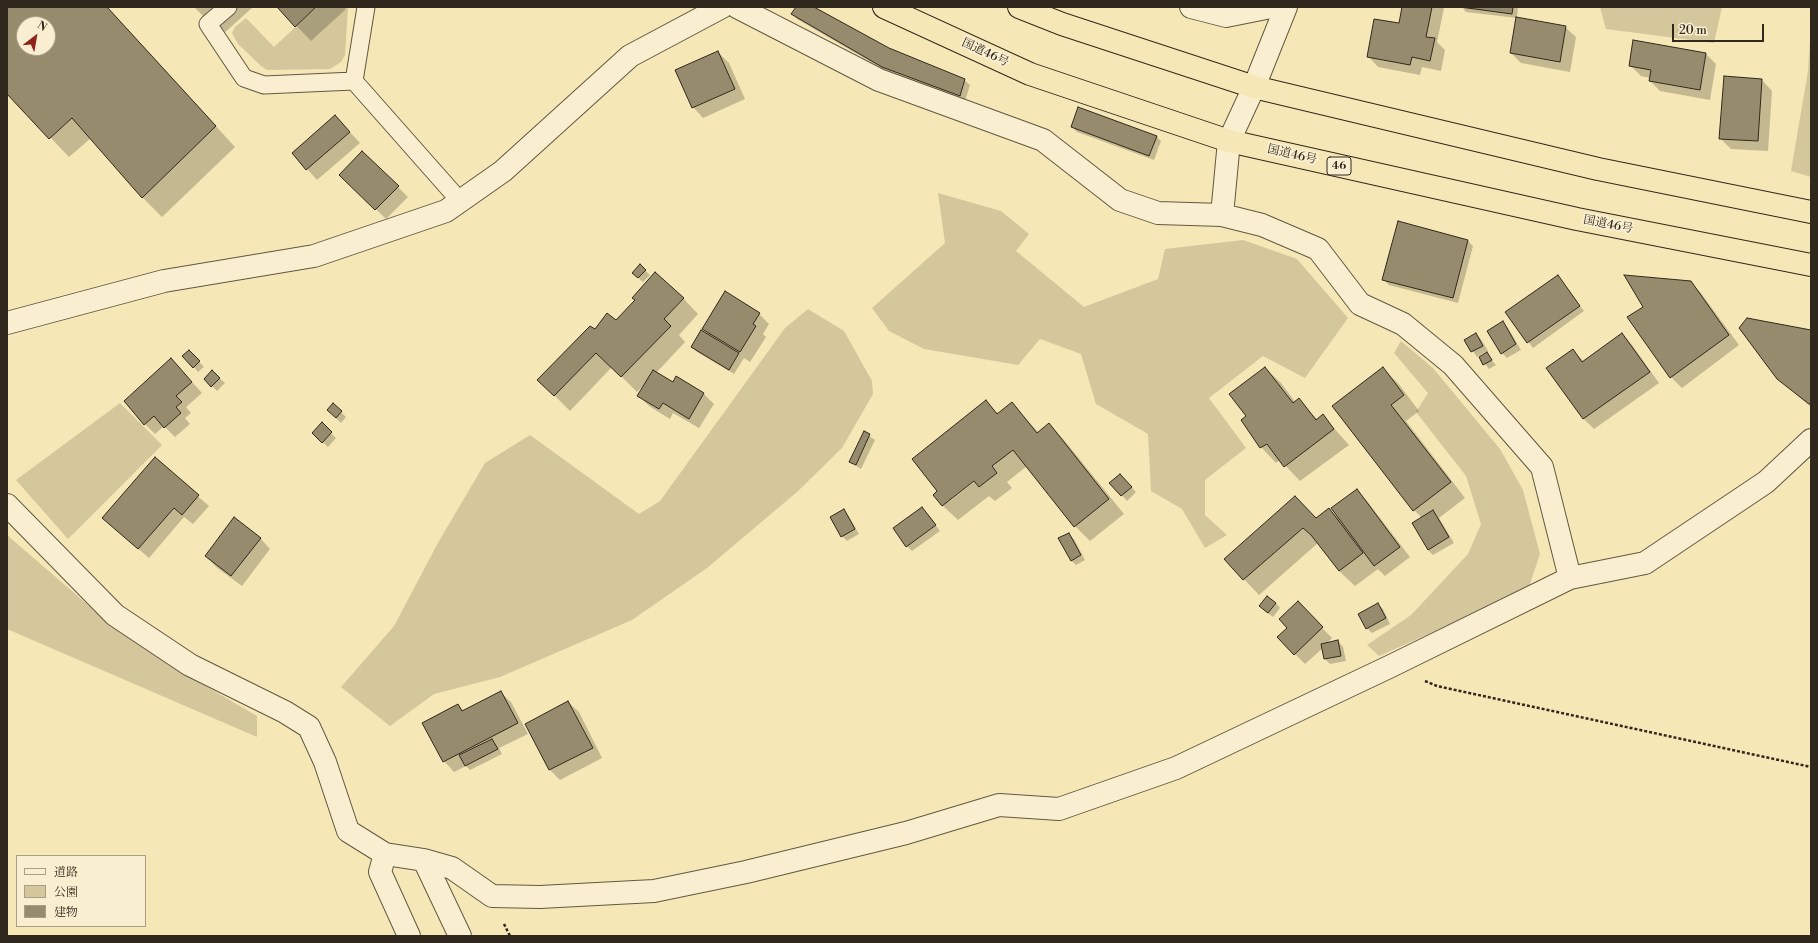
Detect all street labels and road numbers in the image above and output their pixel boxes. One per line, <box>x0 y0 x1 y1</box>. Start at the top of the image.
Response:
street label: 国道46号 <box>959 36 1011 70</box>
street label: 国道46号 <box>1266 142 1318 168</box>
road number: 46 <box>1327 157 1351 175</box>
street label: 国道46号 <box>1582 213 1634 237</box>

